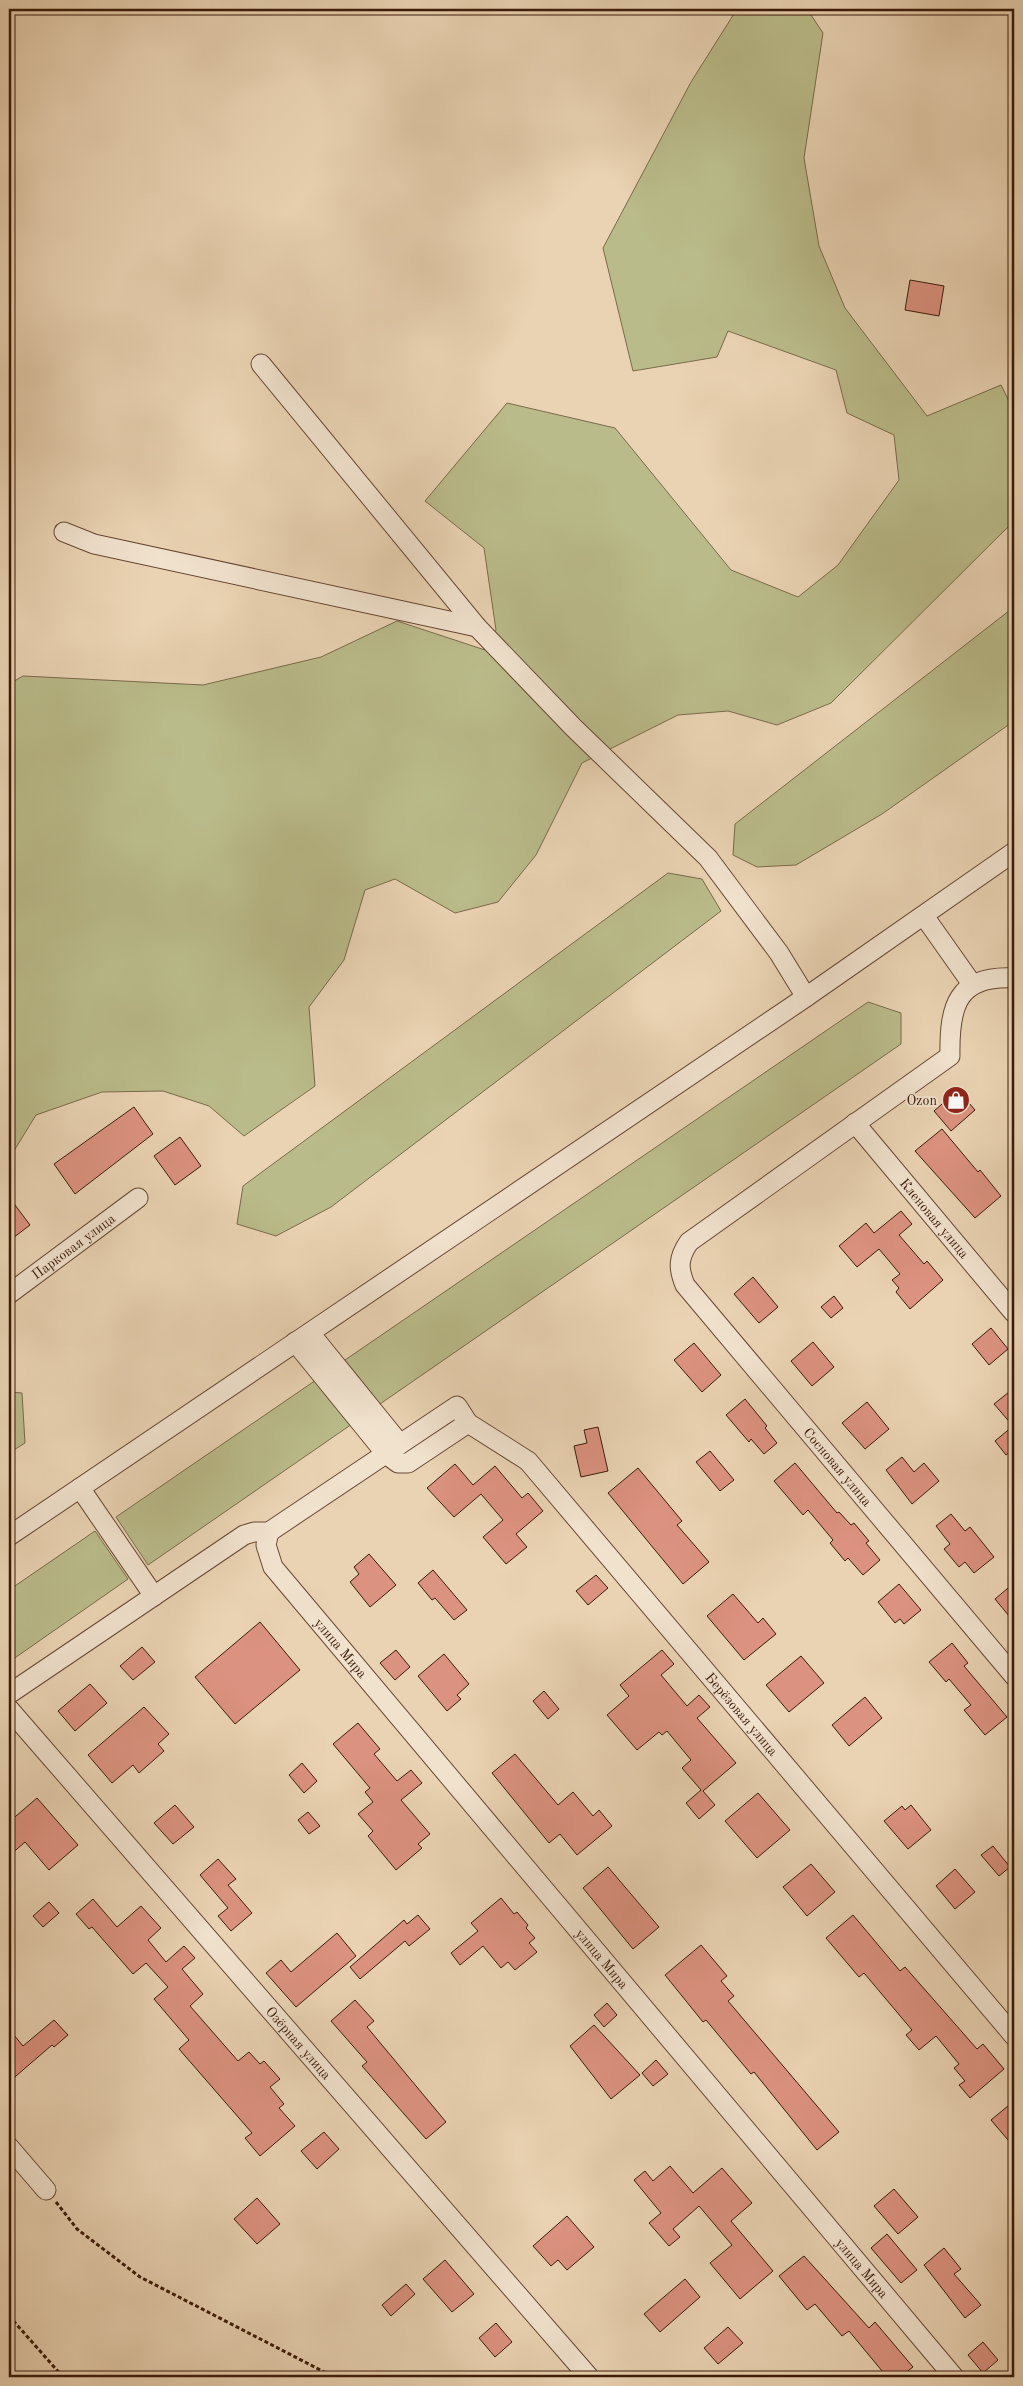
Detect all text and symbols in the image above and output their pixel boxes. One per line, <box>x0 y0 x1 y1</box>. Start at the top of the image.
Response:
shop icon: Ozon <box>941 1085 971 1115</box>
place label: Ozon <box>907 1094 937 1108</box>
street label: Кленовая улица <box>897 1176 971 1261</box>
street label: Парковая улица <box>30 1212 118 1282</box>
street label: Сосновая улица <box>800 1425 874 1509</box>
street label: улица Мира <box>311 1616 369 1681</box>
street label: Берёзовая улица <box>702 1670 780 1759</box>
street label: улица Мира <box>573 1927 630 1992</box>
street label: Озёрная улица <box>263 2004 333 2083</box>
street label: улица Мира <box>833 2236 890 2301</box>

